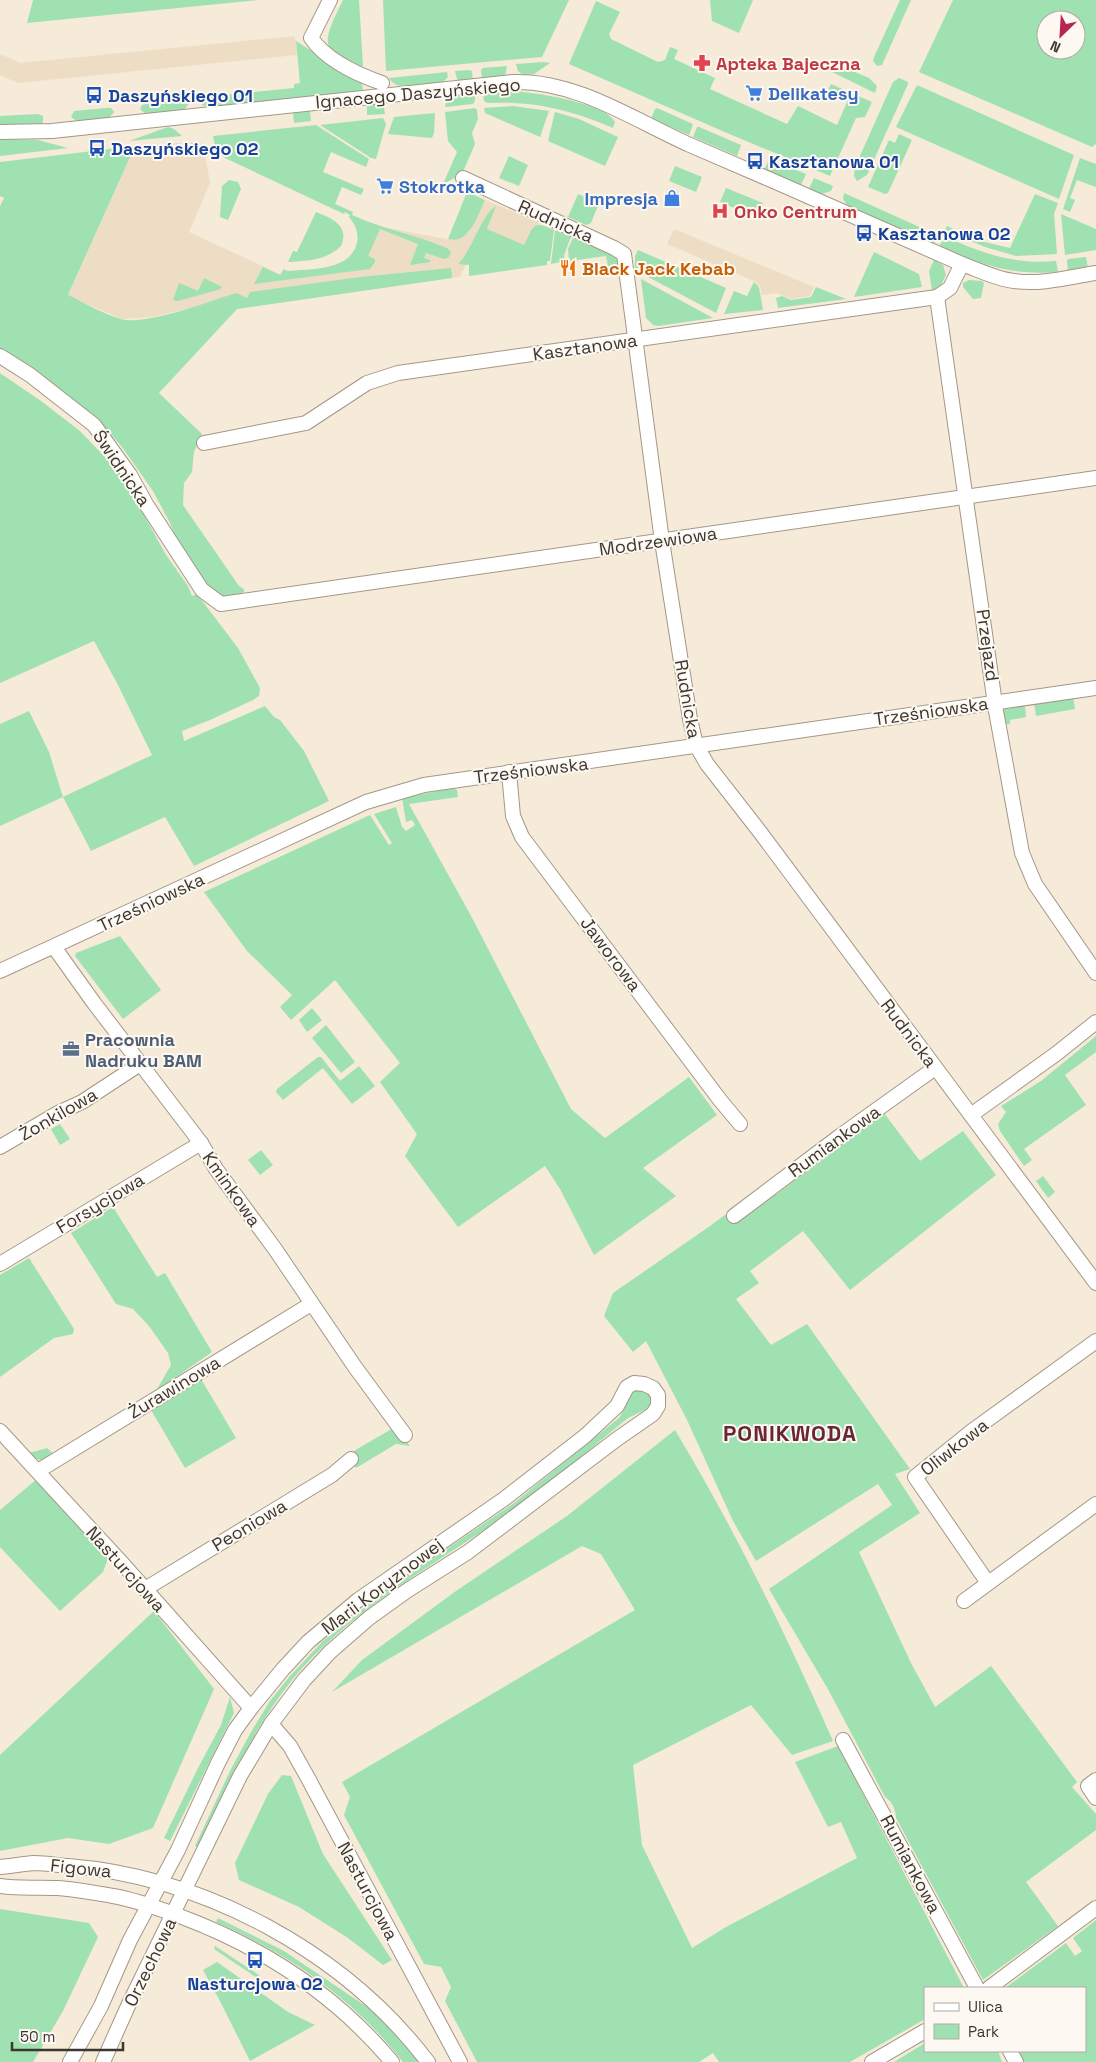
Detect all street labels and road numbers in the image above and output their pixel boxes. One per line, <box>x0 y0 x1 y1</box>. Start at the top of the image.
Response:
street label: Ignacego Daszyńskiego <box>314 73 522 113</box>
street label: Rudnicka <box>515 194 597 248</box>
street label: Kasztanowa <box>531 328 639 366</box>
street label: Świdnicka <box>88 425 156 511</box>
street label: Modrzewiowa <box>597 521 719 561</box>
street label: Przejazd <box>972 607 1004 683</box>
street label: Rudnicka <box>670 658 706 740</box>
street label: Trześniowska <box>872 692 990 730</box>
street label: Trześniowska <box>472 752 590 788</box>
street label: Trześniowska <box>94 867 208 937</box>
street label: Jaworowa <box>575 912 647 996</box>
street label: Rudnicka <box>876 994 942 1072</box>
street label: Żonkilowa <box>15 1082 101 1146</box>
street label: Rumiankowa <box>783 1100 885 1182</box>
street label: Kminkowa <box>198 1147 266 1231</box>
street label: Forsycjowa <box>52 1168 148 1238</box>
street label: Żurawinowa <box>124 1351 224 1423</box>
street label: Oliwkowa <box>915 1413 993 1481</box>
street label: Peoniowa <box>207 1494 291 1556</box>
street label: Nasturcjowa <box>81 1521 171 1617</box>
street label: Marii Koryznowej <box>317 1533 447 1639</box>
street label: Rumiankowa <box>875 1811 947 1917</box>
street label: Nasturcjowa <box>332 1838 404 1944</box>
street label: Figowa <box>49 1853 113 1883</box>
street label: Orzechowa <box>119 1914 181 2010</box>

